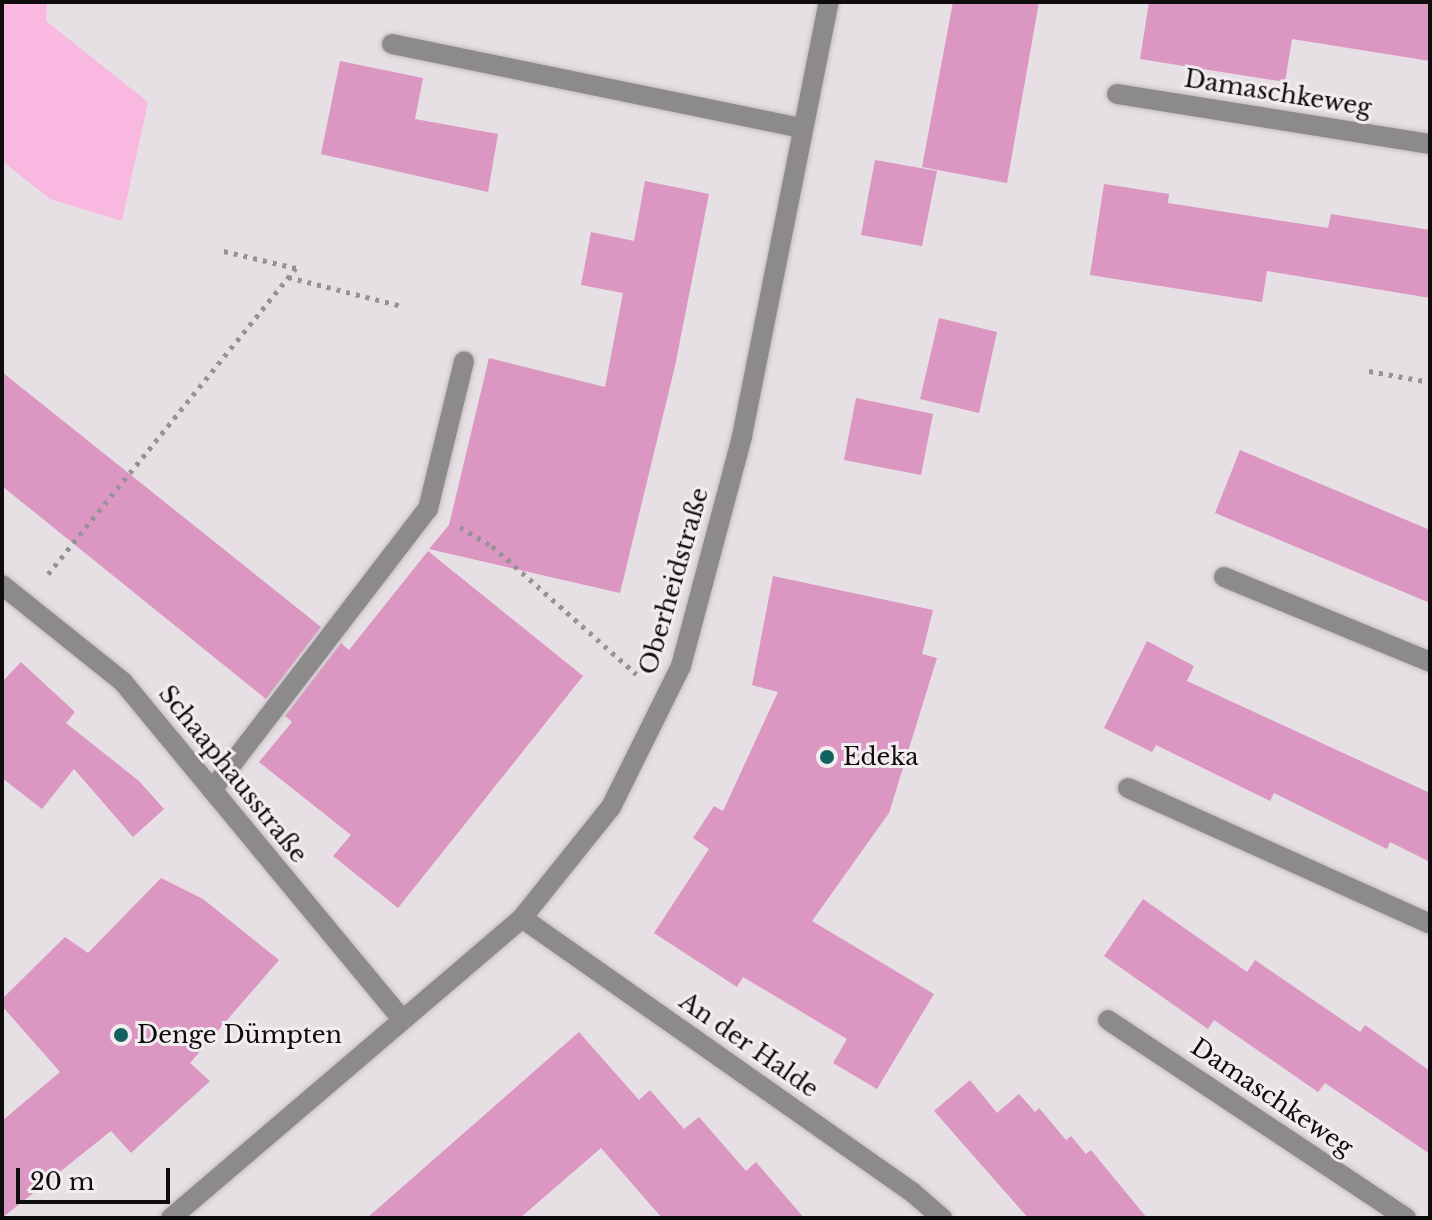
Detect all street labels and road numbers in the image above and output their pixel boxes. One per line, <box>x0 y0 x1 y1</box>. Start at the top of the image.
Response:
street label: Damaschkeweg <box>1182 64 1374 122</box>
street label: Oberheidstraße <box>634 484 714 678</box>
street label: Schaaphausstraße <box>153 680 313 868</box>
street label: An der Halde <box>674 986 824 1104</box>
street label: Damaschkeweg <box>1186 1032 1358 1162</box>

